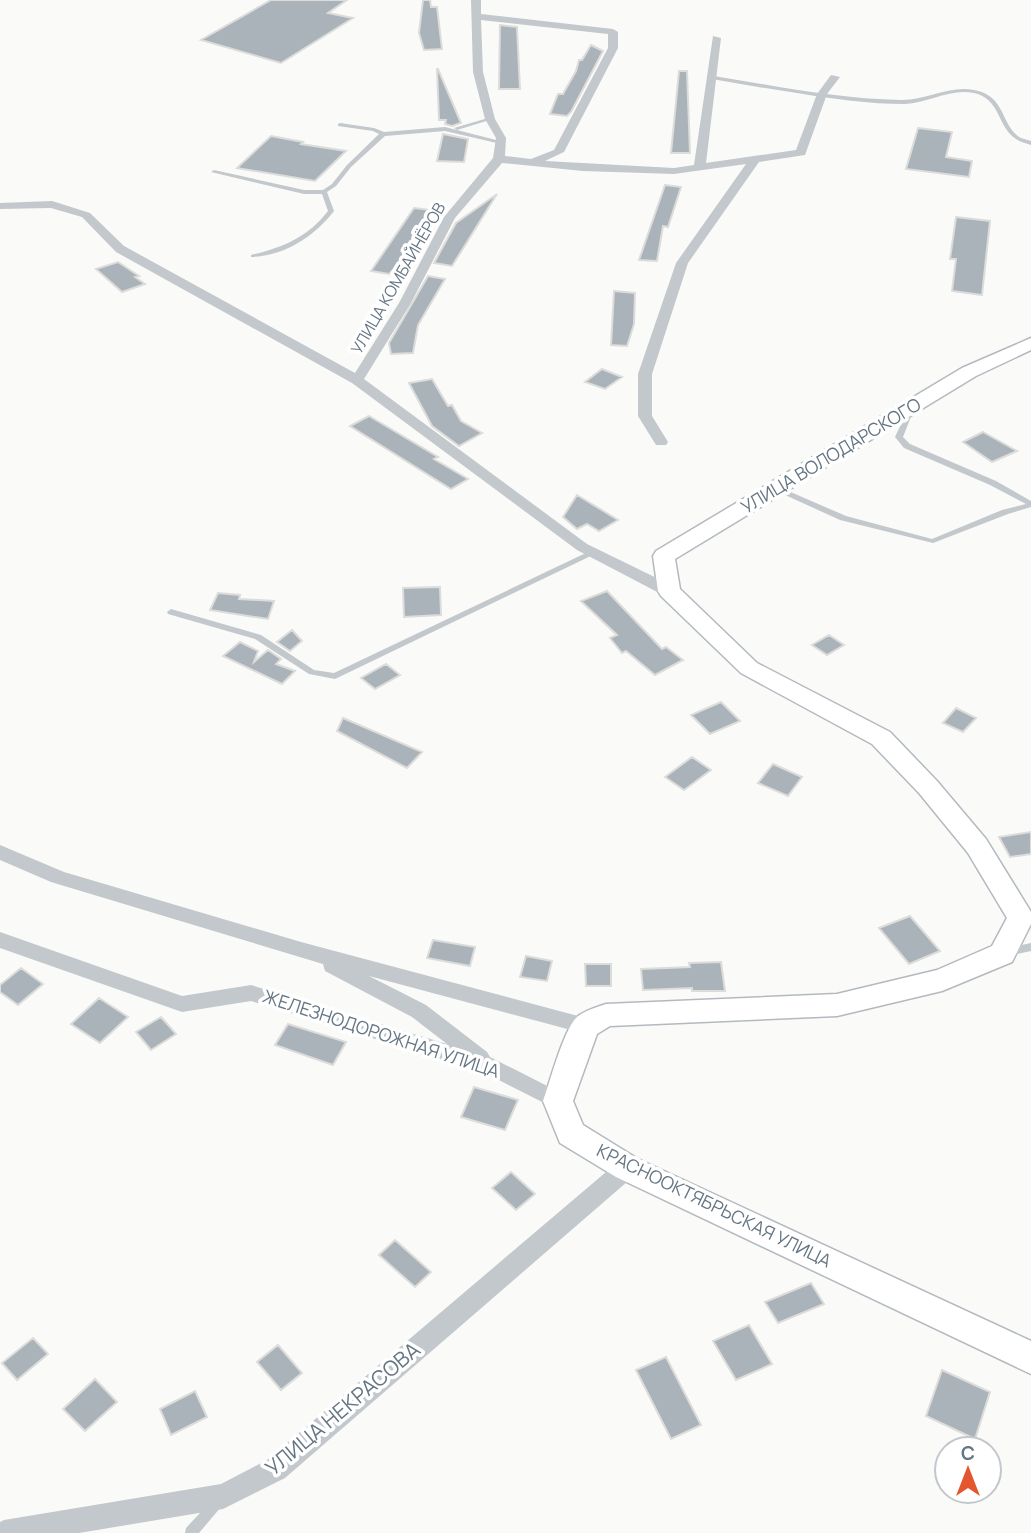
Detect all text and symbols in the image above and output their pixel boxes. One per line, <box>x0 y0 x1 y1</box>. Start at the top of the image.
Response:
street label: УЛИЦА КОМБАЙНЁРОВ <box>346 198 450 358</box>
street label: УЛИЦА ВОЛОДАРСКОГО <box>736 392 925 518</box>
street label: ЖЕЛЕЗНОДОРОЖНАЯ УЛИЦА <box>260 983 503 1083</box>
street label: КРАСНООКТЯБРЬСКАЯ УЛИЦА <box>593 1138 836 1273</box>
street label: УЛИЦА НЕКРАСОВА <box>259 1335 426 1481</box>
north arrow <box>933 1435 1003 1505</box>
text: С <box>961 1440 975 1466</box>

